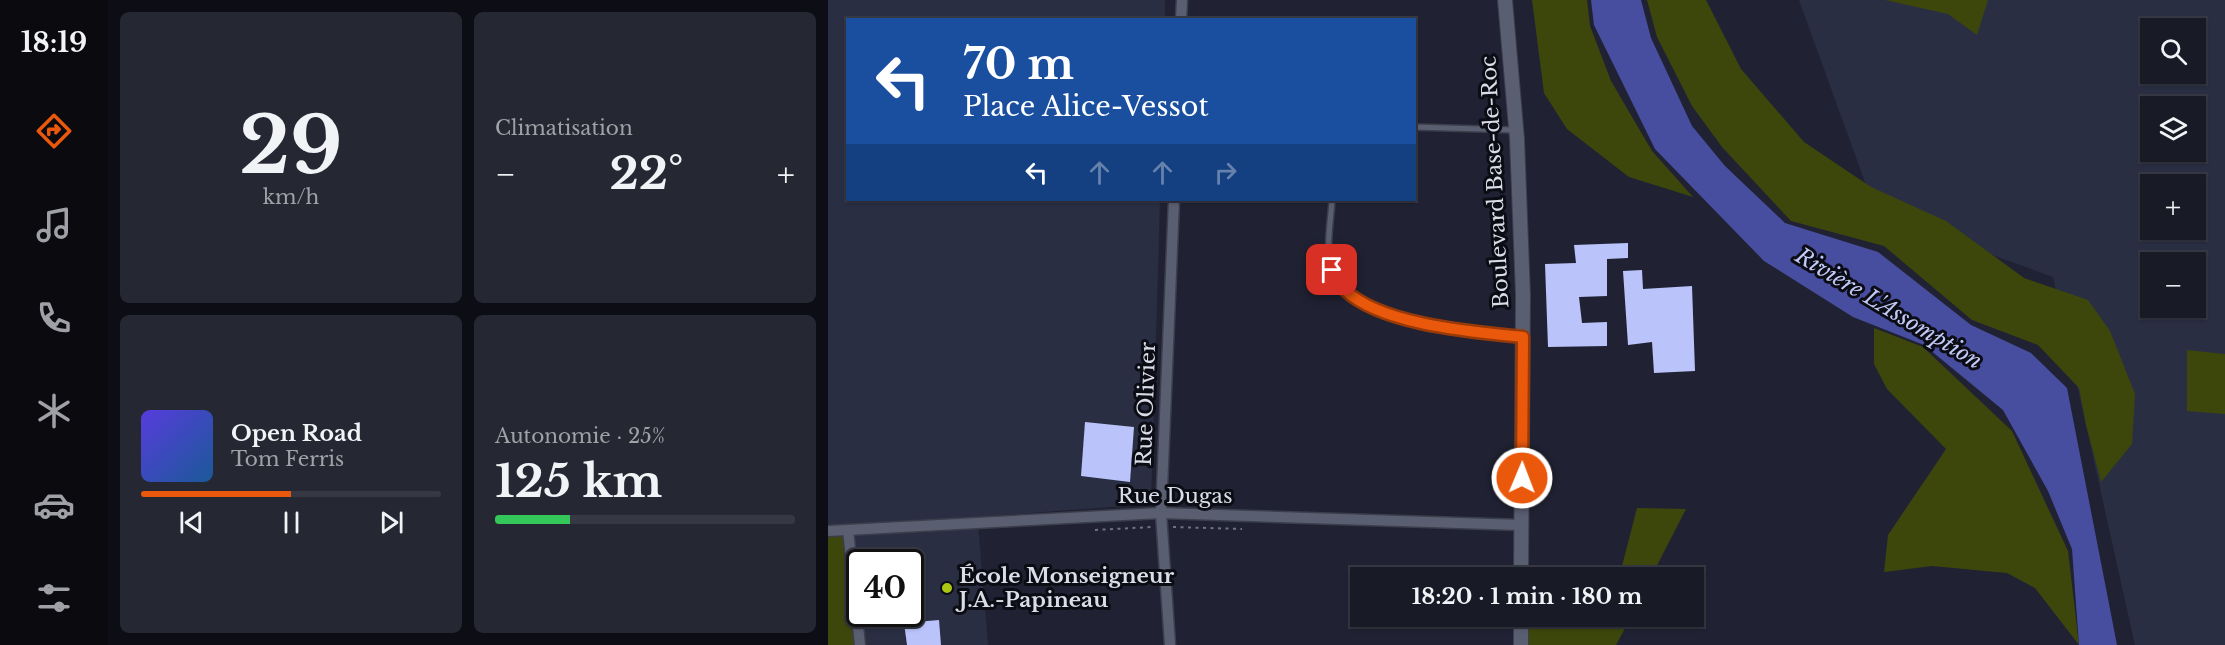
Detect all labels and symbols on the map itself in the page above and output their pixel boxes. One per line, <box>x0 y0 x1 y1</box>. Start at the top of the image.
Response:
street label: Boulevard Base-de-Roc <box>1475 55 1515 309</box>
water label: Rivière L'Assomption <box>1790 242 1987 375</box>
pin <box>1306 244 1357 295</box>
street label: Rue Olivier <box>1131 341 1161 467</box>
position arrow <box>1490 446 1554 510</box>
street label: Rue Dugas <box>1117 483 1233 509</box>
speed limit sign: 40 <box>846 549 924 627</box>
place label: École Monseigneur J.A.-Papineau <box>955 563 1175 613</box>
marker: École Monseigneur J.A.-Papineau <box>940 581 954 595</box>

